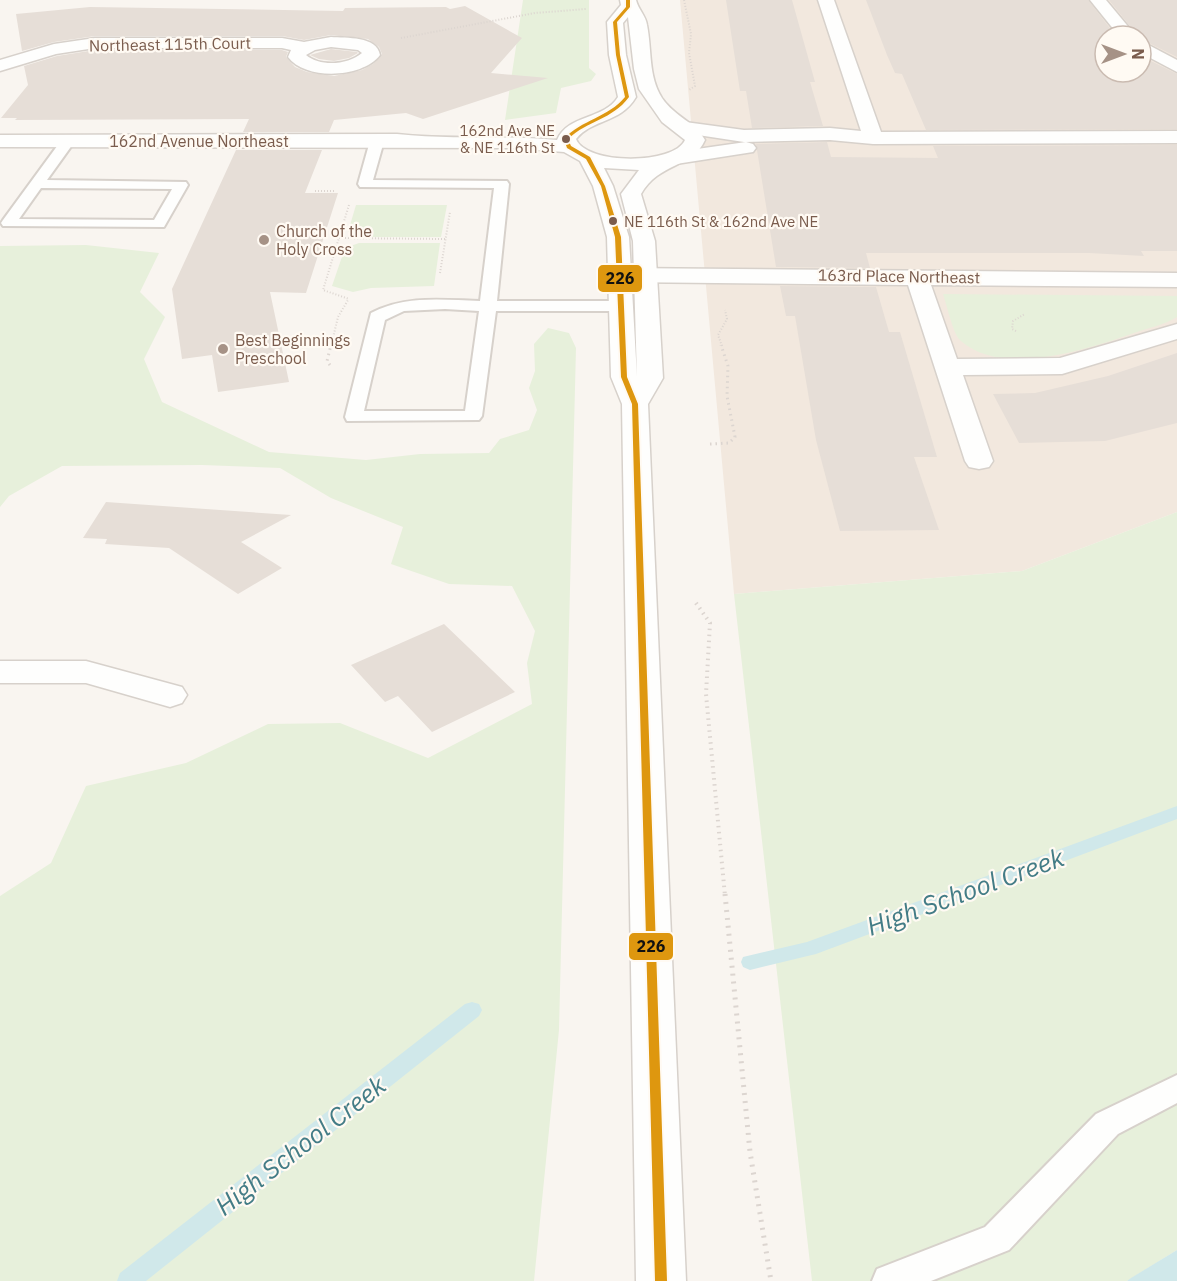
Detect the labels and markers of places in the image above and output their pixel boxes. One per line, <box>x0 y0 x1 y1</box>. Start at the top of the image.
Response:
place label: 162nd Ave NE & NE 116th St <box>460 121 555 157</box>
marker: 162nd Ave NE & NE 116th St <box>560 133 572 145</box>
place label: NE 116th St & 162nd Ave NE <box>624 212 818 231</box>
marker: NE 116th St & 162nd Ave NE <box>607 215 619 227</box>
place label: Church of the Holy Cross <box>276 221 372 259</box>
marker: Church of the Holy Cross <box>257 233 271 247</box>
place label: Best Beginnings Preschool <box>235 330 351 368</box>
marker: Best Beginnings Preschool <box>216 342 230 356</box>

